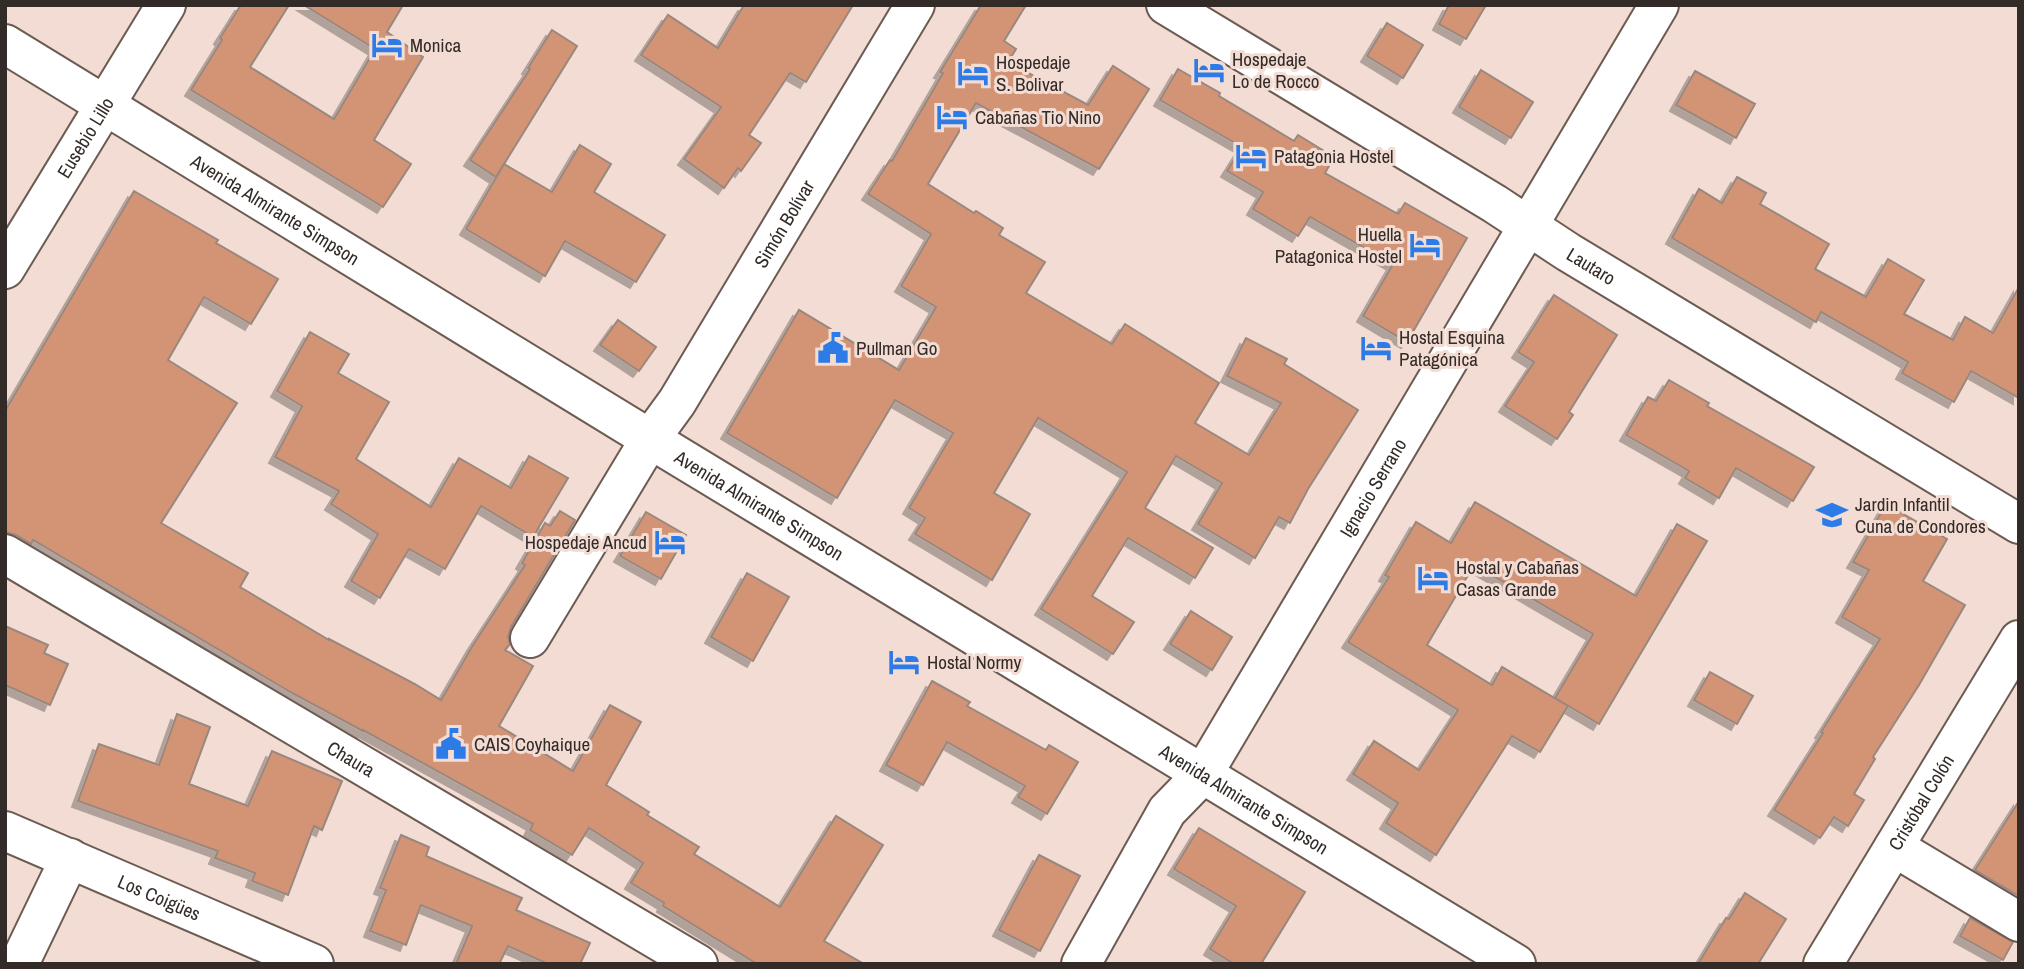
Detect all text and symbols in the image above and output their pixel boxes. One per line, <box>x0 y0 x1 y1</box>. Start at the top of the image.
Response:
hotel icon: Monica <box>370 28 404 62</box>
place label: Monica <box>410 32 461 58</box>
place label: Hospedaje Lo de Rocco <box>1232 46 1319 94</box>
place label: Hospedaje S. Bolivar <box>996 49 1070 97</box>
hotel icon: Hospedaje Lo de Rocco <box>1192 53 1226 87</box>
hotel icon: Hospedaje S. Bolivar <box>956 56 990 90</box>
street label: Eusebio Lillo <box>51 92 120 183</box>
hotel icon: Cabañas Tio Nino <box>935 100 969 134</box>
place label: Cabañas Tio Nino <box>975 104 1101 130</box>
hotel icon: Patagonia Hostel <box>1234 139 1268 173</box>
place label: Patagonia Hostel <box>1274 143 1394 169</box>
street label: Avenida Almirante Simpson <box>185 148 364 271</box>
street label: Simón Bolívar <box>748 174 821 272</box>
place label: Huella Patagonica Hostel <box>1275 221 1402 269</box>
hotel icon: Huella Patagonica Hostel <box>1408 228 1442 262</box>
street label: Lautaro <box>1562 241 1621 291</box>
place label: Hostal Esquina Patagónica <box>1399 324 1505 372</box>
public building icon: Pullman Go <box>816 331 850 365</box>
hotel icon: Hostal Esquina Patagónica <box>1359 331 1393 365</box>
place label: Pullman Go <box>856 335 937 361</box>
street label: Ignacio Serrano <box>1333 433 1412 542</box>
street label: Avenida Almirante Simpson <box>669 443 848 566</box>
place label: Jardin Infantil Cuna de Condores <box>1855 491 1986 539</box>
school or university icon: Jardin Infantil Cuna de Condores <box>1815 498 1849 532</box>
hotel icon: Hospedaje Ancud <box>653 525 687 559</box>
place label: Hospedaje Ancud <box>525 529 647 555</box>
place label: Hostal y Cabañas Casas Grande <box>1456 554 1579 602</box>
hotel icon: Hostal y Cabañas Casas Grande <box>1416 561 1450 595</box>
hotel icon: Hostal Normy <box>887 645 921 679</box>
place label: Hostal Normy <box>927 649 1022 675</box>
public building icon: CAIS Coyhaique <box>434 727 468 761</box>
place label: CAIS Coyhaique <box>474 731 590 757</box>
street label: Chaura <box>322 734 380 783</box>
street label: Avenida Almirante Simpson <box>1154 737 1333 860</box>
street label: Cristóbal Colón <box>1882 750 1960 855</box>
street label: Los Coigües <box>114 868 205 927</box>

